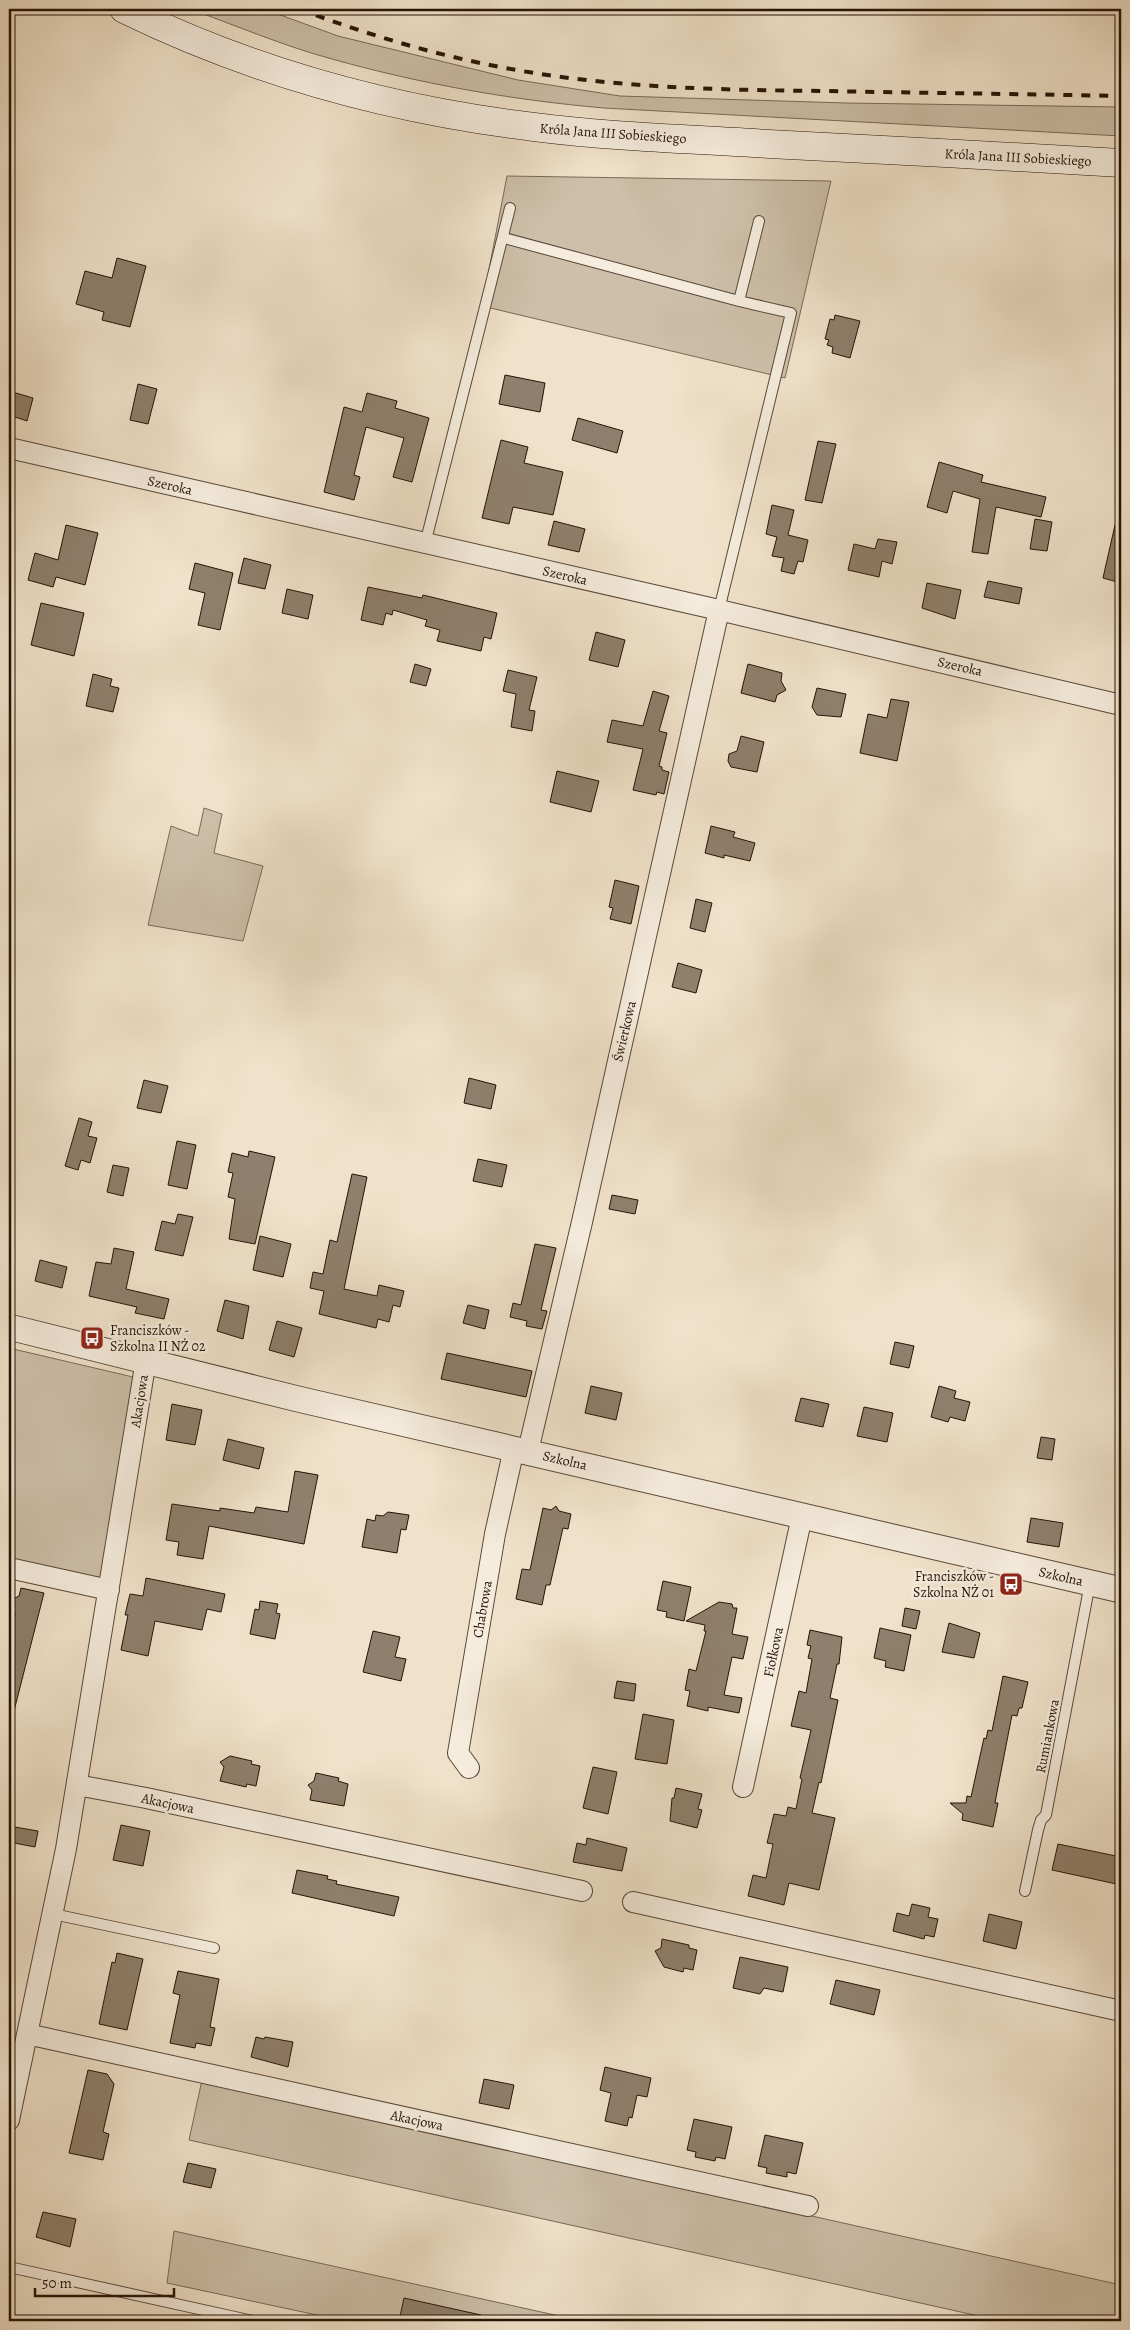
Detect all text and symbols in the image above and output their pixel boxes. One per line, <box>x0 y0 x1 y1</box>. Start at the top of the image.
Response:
street label: Króla Jana III Sobieskiego <box>539 119 687 148</box>
street label: Króla Jana III Sobieskiego <box>944 144 1092 171</box>
street label: Szeroka <box>146 471 195 500</box>
street label: Szeroka <box>541 561 590 590</box>
street label: Szeroka <box>936 652 985 681</box>
street label: Świerkowa <box>608 998 641 1064</box>
place label: Franciszków - Szkolna II NŻ 02 <box>110 1321 206 1356</box>
bus stop icon: Franciszków - Szkolna II NŻ 02 <box>79 1325 105 1351</box>
street label: Akacjowa <box>126 1373 153 1430</box>
street label: Szkolna <box>541 1446 589 1475</box>
street label: Szkolna <box>1037 1562 1085 1591</box>
place label: Franciszków - Szkolna NŻ 01 <box>913 1567 994 1602</box>
bus stop icon: Franciszków - Szkolna NŻ 01 <box>998 1571 1024 1597</box>
street label: Chabrowa <box>468 1578 497 1639</box>
street label: Fiołkowa <box>759 1625 788 1679</box>
street label: Rumiankowa <box>1031 1697 1064 1775</box>
street label: Akacjowa <box>139 1788 196 1818</box>
street label: Akacjowa <box>388 2105 445 2135</box>
scale bar <box>35 2265 174 2297</box>
text: 50 m <box>42 2273 72 2293</box>

